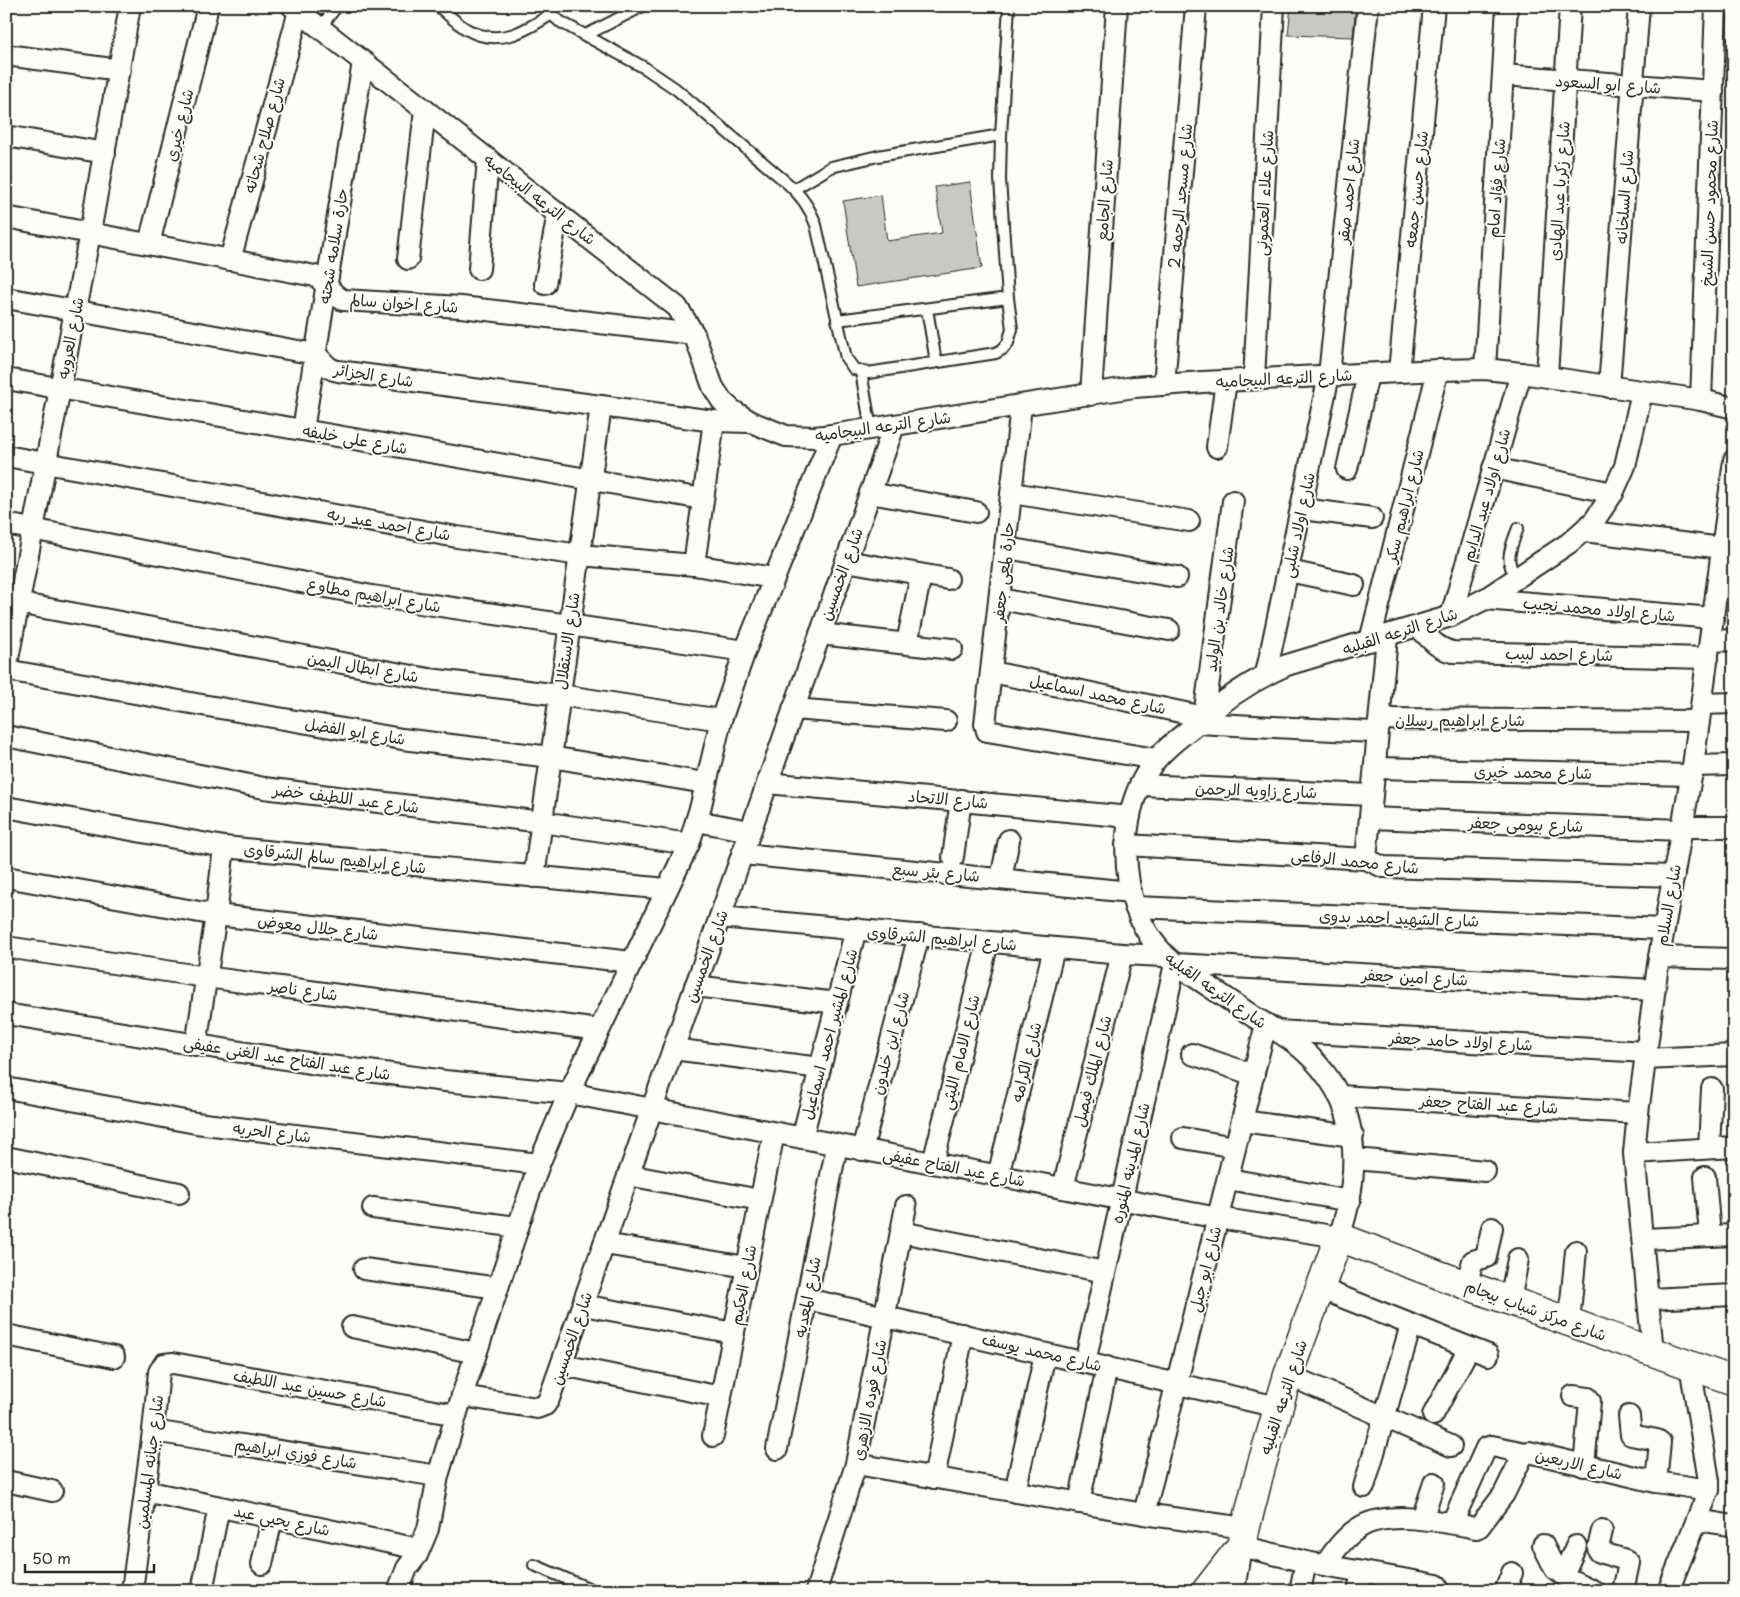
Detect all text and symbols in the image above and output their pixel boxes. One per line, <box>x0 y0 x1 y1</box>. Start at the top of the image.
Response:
street label: شارع ابو السعود <box>1554 67 1662 100</box>
street label: شارع صلاح شحاته <box>236 74 291 195</box>
street label: شارع خيرى <box>157 86 200 164</box>
street label: شارع زكريا عبد الهادى <box>1541 120 1576 262</box>
street label: شارع محمود حسن الشيخ <box>1693 120 1724 286</box>
street label: شارع مسجد الرحمه 2 <box>1161 122 1198 270</box>
street label: شارع علاء العتمونى <box>1248 129 1279 257</box>
street label: شارع حسن جمعه <box>1397 129 1434 249</box>
street label: شارع احمد صقر <box>1329 137 1365 247</box>
street label: شارع فؤاد امام <box>1480 137 1512 239</box>
street label: شارع الترعه البيجاميه <box>479 147 602 251</box>
street label: شارع السلخانه <box>1608 149 1639 245</box>
street label: شارع الجامع <box>1088 158 1119 242</box>
street label: حارة سلامه شحته <box>311 186 353 305</box>
street label: شارع اخوان سالم <box>349 286 459 320</box>
street label: شارع العروبه <box>49 295 90 381</box>
street label: شارع الجزائر <box>331 356 415 393</box>
street label: شارع الترعه البيجاميه <box>1215 361 1353 394</box>
street label: شارع الترعه البيجاميه <box>813 404 952 447</box>
street label: شارع على خليفه <box>301 417 410 460</box>
street label: شارع اولاد عبد الدايم <box>1455 425 1517 565</box>
street label: شارع ابراهيم سكر <box>1377 446 1431 567</box>
street label: شارع اولاد شلبى <box>1274 470 1321 580</box>
street label: شارع احمد عبد ربه <box>326 500 453 547</box>
street label: حارة لمعى جعفر <box>985 521 1019 625</box>
street label: شارع الخمسين <box>812 524 869 624</box>
street label: شارع خالد بن الوليد <box>1197 545 1240 673</box>
street label: شارع ابراهيم مطاوع <box>305 570 443 620</box>
street label: شارع اولاد محمد نجيب <box>1522 589 1676 628</box>
street label: شارع الاستقلال <box>547 591 586 691</box>
street label: شارع الترعه القبليه <box>1339 600 1461 661</box>
street label: شارع احمد لبيب <box>1505 640 1613 667</box>
street label: شارع ابطال اليمن <box>305 644 421 689</box>
street label: شارع محمد اسماعيل <box>1028 667 1169 720</box>
street label: شارع ابراهيم رسلان <box>1395 707 1525 733</box>
street label: شارع ابو الفضل <box>303 710 407 751</box>
street label: شارع محمد خيرى <box>1474 758 1592 785</box>
street label: شارع زاويه الرحمن <box>1194 775 1318 804</box>
street label: شارع عبد اللطيف خضر <box>269 776 421 819</box>
street label: شارع الاتحاد <box>907 783 989 814</box>
street label: شارع بيومى جعفر <box>1466 809 1584 838</box>
street label: شارع ابراهيم سالم الشرقاوى <box>242 835 428 881</box>
street label: شارع محمد الرفاعى <box>1290 841 1420 880</box>
street label: شارع بئر سبع <box>891 855 981 888</box>
street label: شارع السلام <box>1648 862 1688 948</box>
street label: شارع الشهيد احمد بدوى <box>1318 902 1480 933</box>
street label: شارع الخمسين <box>677 906 734 1006</box>
street label: شارع جلال معوض <box>256 907 380 946</box>
street label: شارع ابراهيم الشرقاوى <box>866 918 1018 958</box>
street label: شارع المشير احمد اسماعيل <box>794 945 863 1122</box>
street label: شارع الترعه القبليه <box>1160 945 1273 1034</box>
street label: شارع امين جعفر <box>1359 961 1469 992</box>
street label: شارع ناصر <box>265 972 339 1007</box>
street label: شارع ابن خلدون <box>864 988 915 1097</box>
street label: شارع الامام الليثى <box>933 992 987 1112</box>
street label: شارع الملك فيصل <box>1066 1012 1117 1129</box>
street label: شارع الكرامه <box>1003 1019 1048 1105</box>
street label: شارع اولاد حامد جعفر <box>1387 1024 1533 1057</box>
street label: شارع عبد الفتاح عبد الغنى عفيفى <box>182 1029 392 1086</box>
street label: شارع عبد الفتاح جعفر <box>1417 1087 1559 1120</box>
street label: شارع المدينه المنوره <box>1103 1100 1156 1226</box>
street label: شارع الحريه <box>231 1114 313 1149</box>
street label: شارع عبد الفتاح عفيفى <box>881 1140 1027 1193</box>
street label: شارع ابو جبل <box>1182 1223 1227 1315</box>
street label: شارع الحكيم <box>722 1243 764 1327</box>
street label: شارع المعديه <box>786 1254 827 1340</box>
street label: شارع مركز شباب بيجام <box>1462 1272 1610 1348</box>
street label: شارع الخمسين <box>543 1288 598 1388</box>
street label: شارع محمد يوسف <box>980 1326 1105 1377</box>
street label: شارع الترعه القبليه <box>1252 1336 1313 1458</box>
street label: شارع فوده الازهرى <box>844 1337 893 1463</box>
street label: شارع حسين عبد اللطيف <box>232 1362 389 1413</box>
street label: شارع جبانه المسلمين <box>128 1393 169 1530</box>
street label: شارع فوزي ابراهيم <box>233 1430 359 1476</box>
street label: شارع الاربعين <box>1533 1441 1625 1486</box>
street label: شارع يحيي عيد <box>231 1497 332 1545</box>
scale bar <box>25 1542 154 1574</box>
text: 50 m <box>32 1546 71 1569</box>

